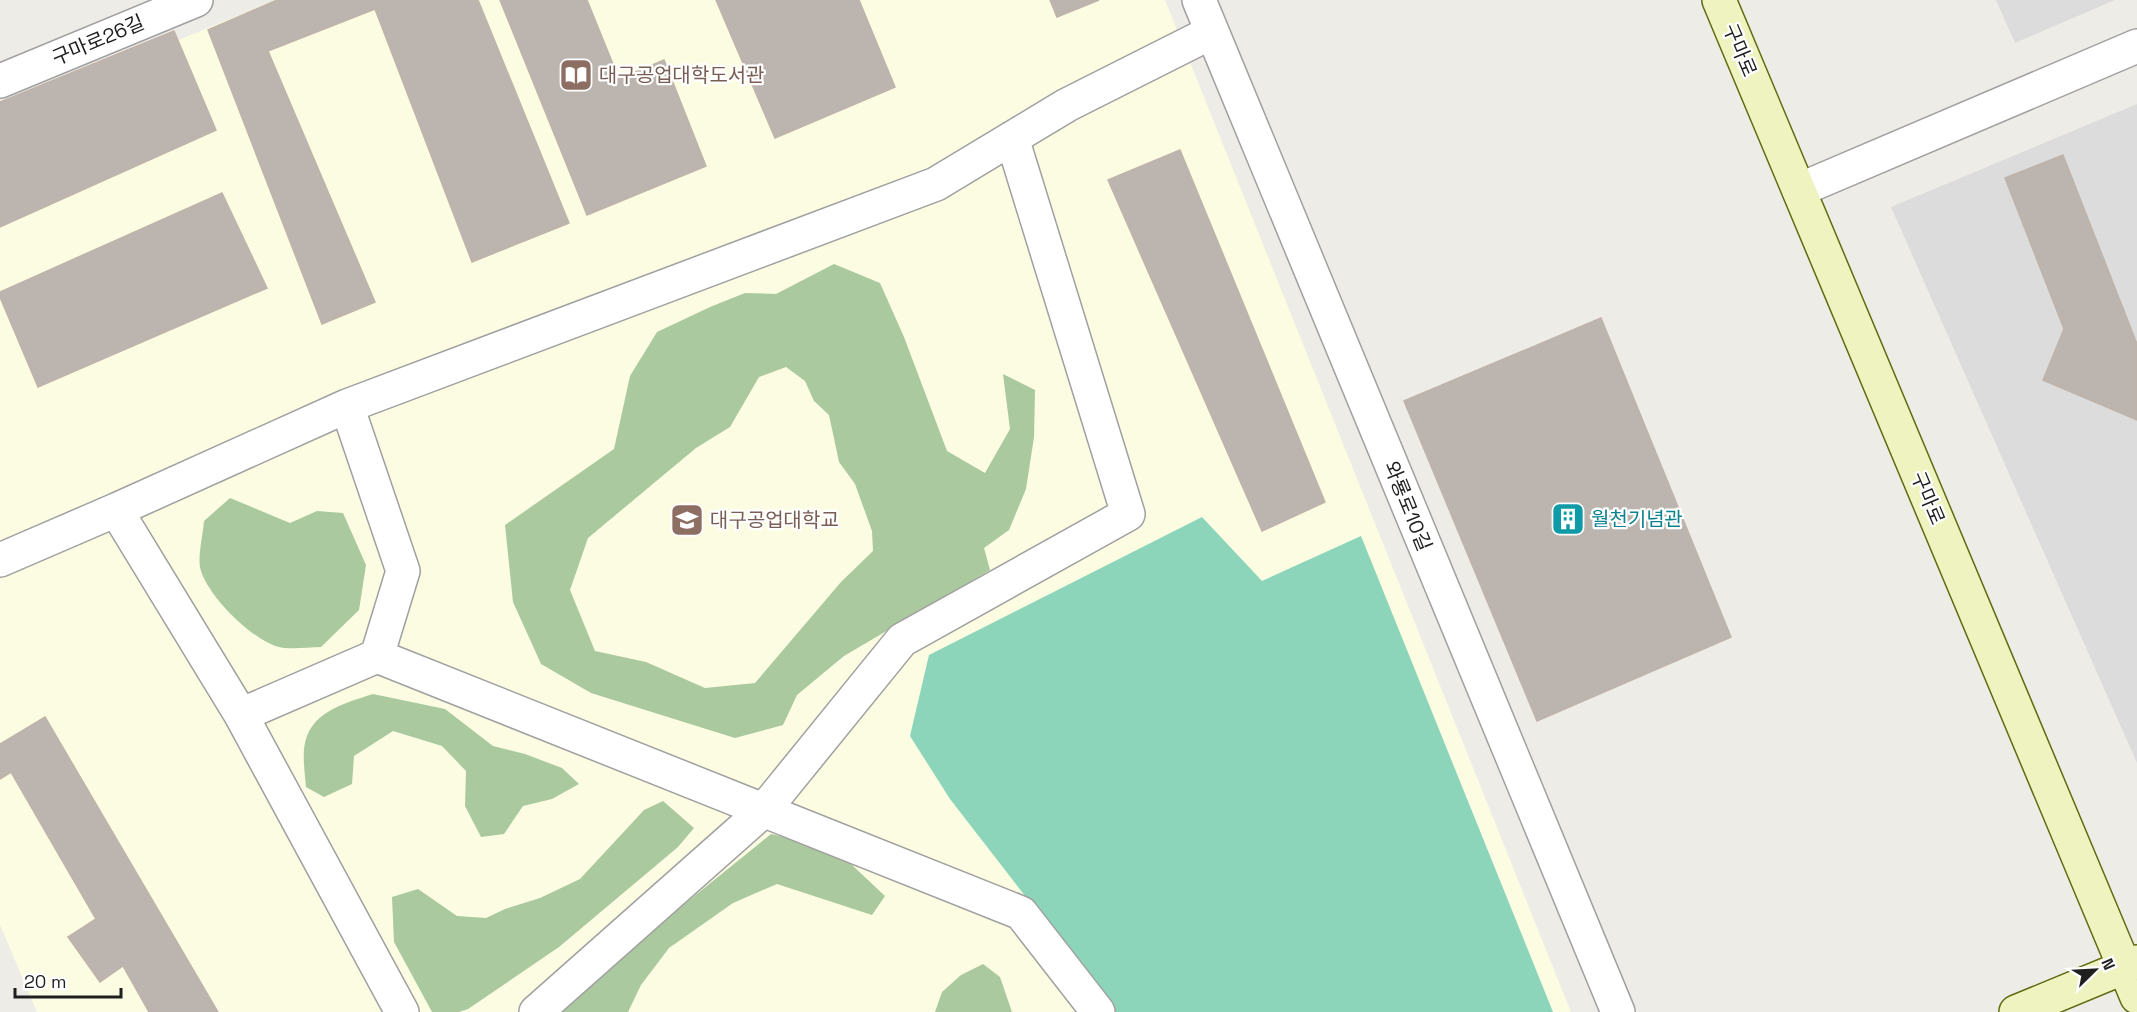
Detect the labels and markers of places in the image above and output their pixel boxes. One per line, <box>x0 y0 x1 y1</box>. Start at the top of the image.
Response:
library icon: 대구공업대학도서관 <box>558 57 594 93</box>
place label: 대구공업대학도서관 <box>599 62 765 88</box>
building icon: 월천기념관 <box>1550 501 1586 537</box>
school or university icon: 대구공업대학교 <box>669 502 705 538</box>
place label: 월천기념관 <box>1591 506 1683 532</box>
place label: 대구공업대학교 <box>710 507 839 533</box>

